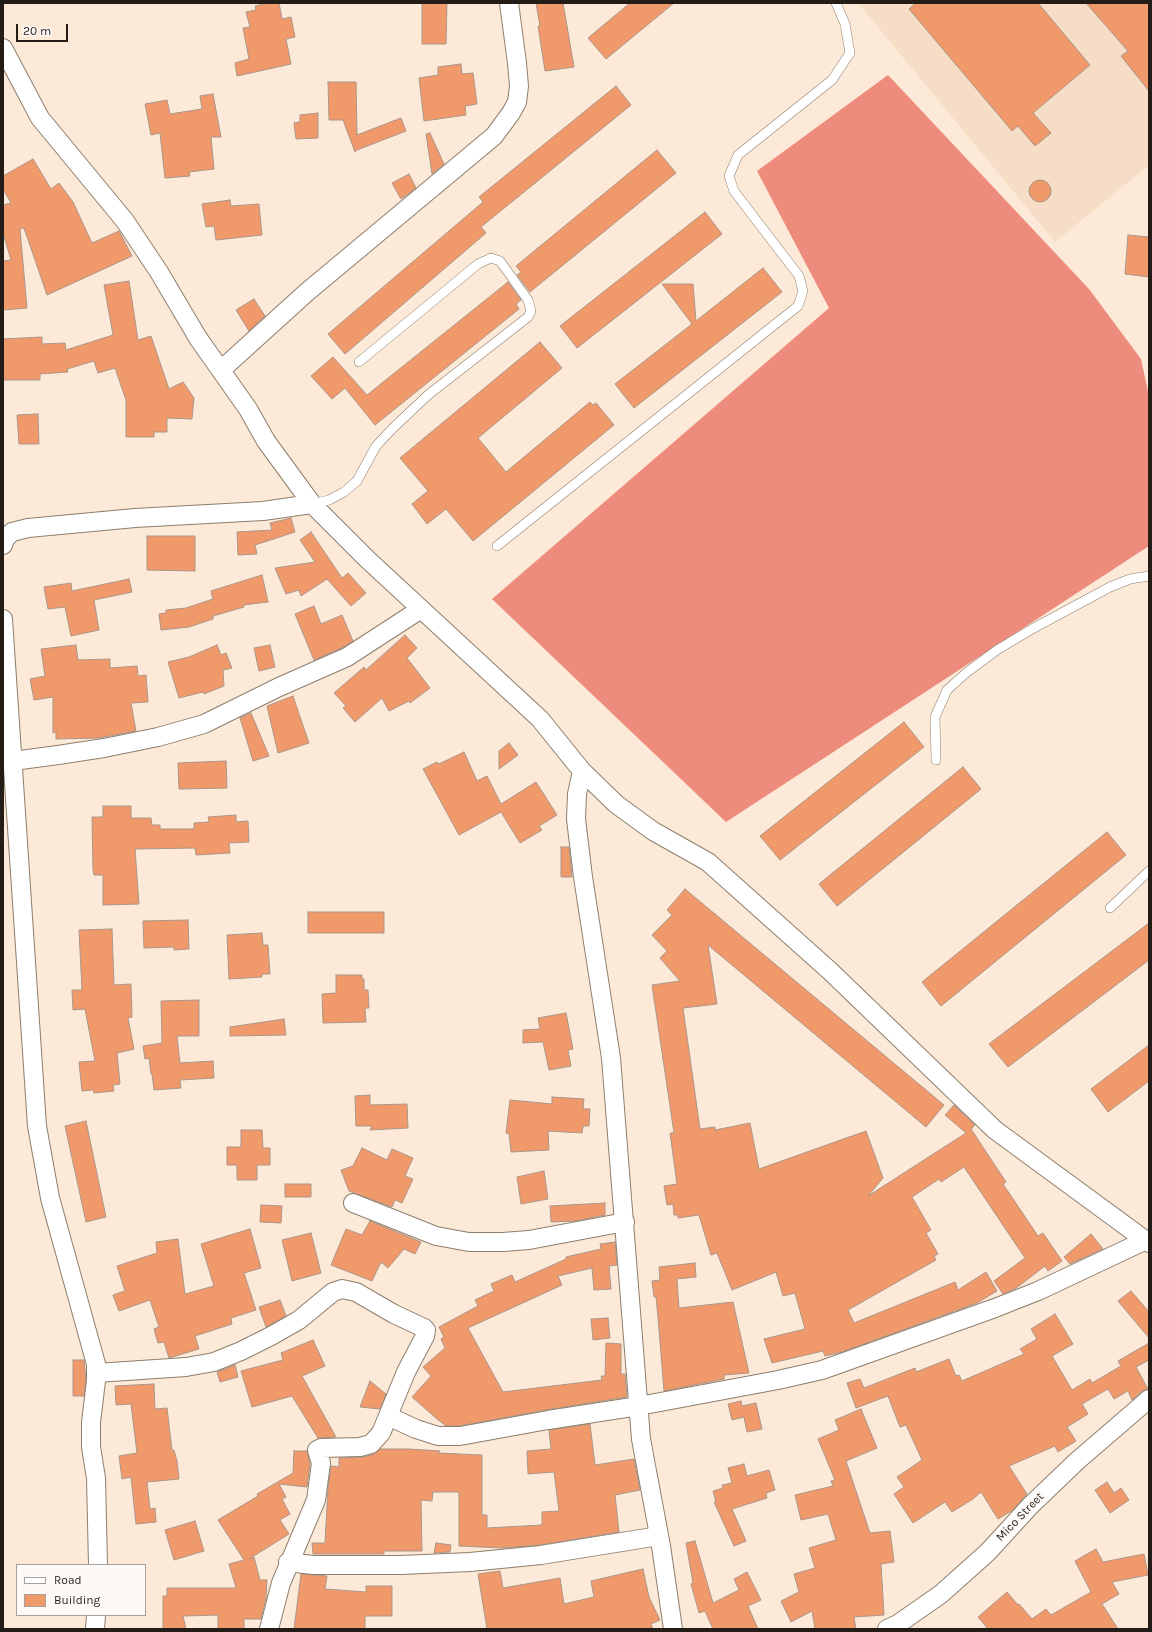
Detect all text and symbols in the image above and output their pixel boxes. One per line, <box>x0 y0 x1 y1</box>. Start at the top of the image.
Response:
scale bar <box>18 16 70 42</box>
text: 20 m <box>23 24 51 38</box>
street label: Mico Street <box>993 1490 1047 1544</box>
legend <box>16 1564 146 1616</box>
text: Road <box>54 1573 82 1587</box>
text: Building <box>54 1593 100 1607</box>

